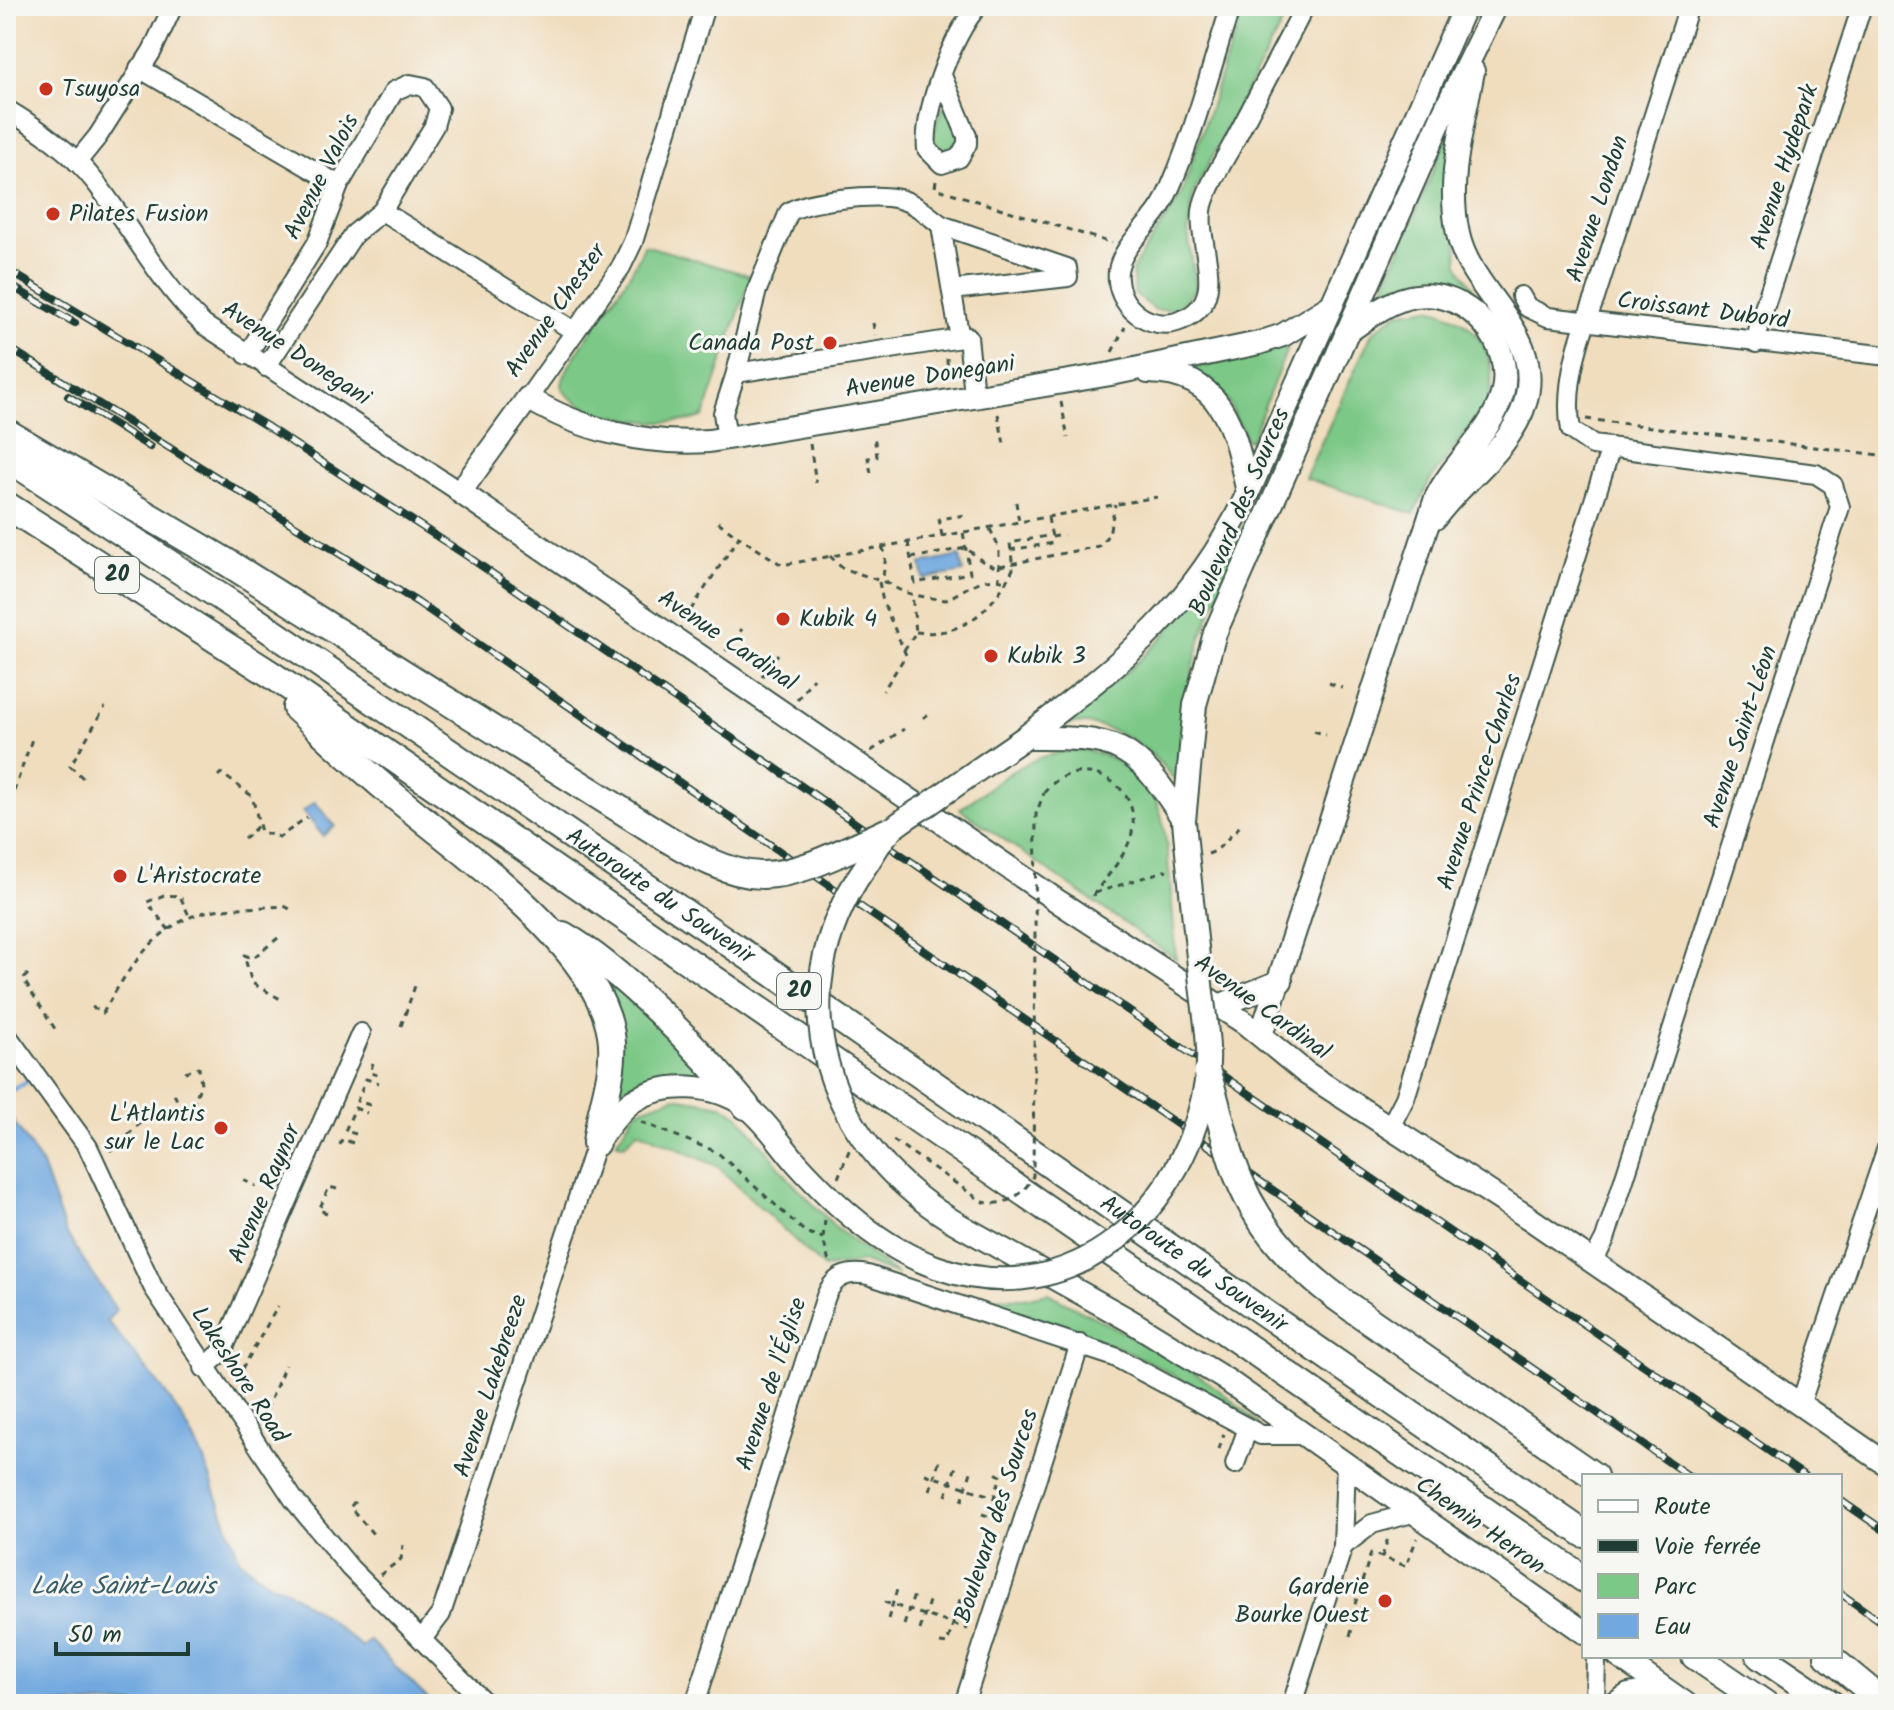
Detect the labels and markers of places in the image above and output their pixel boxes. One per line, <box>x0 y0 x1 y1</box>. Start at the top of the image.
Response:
place label: Tsuyosa <box>62 70 140 109</box>
marker: Tsuyosa <box>37 80 55 98</box>
place label: Pilates Fusion <box>69 195 209 234</box>
marker: Pilates Fusion <box>44 205 62 223</box>
place label: Canada Post <box>688 324 815 363</box>
marker: Canada Post <box>821 334 839 352</box>
place label: Kubik 4 <box>799 600 877 639</box>
marker: Kubik 4 <box>774 610 792 628</box>
place label: Kubik 3 <box>1007 637 1086 676</box>
marker: Kubik 3 <box>982 647 1000 665</box>
place label: L'Aristocrate <box>136 857 261 896</box>
marker: L'Aristocrate <box>111 867 129 885</box>
place label: L'Atlantis sur le Lac <box>104 1095 205 1162</box>
marker: L'Atlantis sur le Lac <box>212 1119 230 1137</box>
place label: Garderie Bourke Ouest <box>1235 1568 1370 1635</box>
marker: Garderie Bourke Ouest <box>1376 1592 1394 1610</box>

